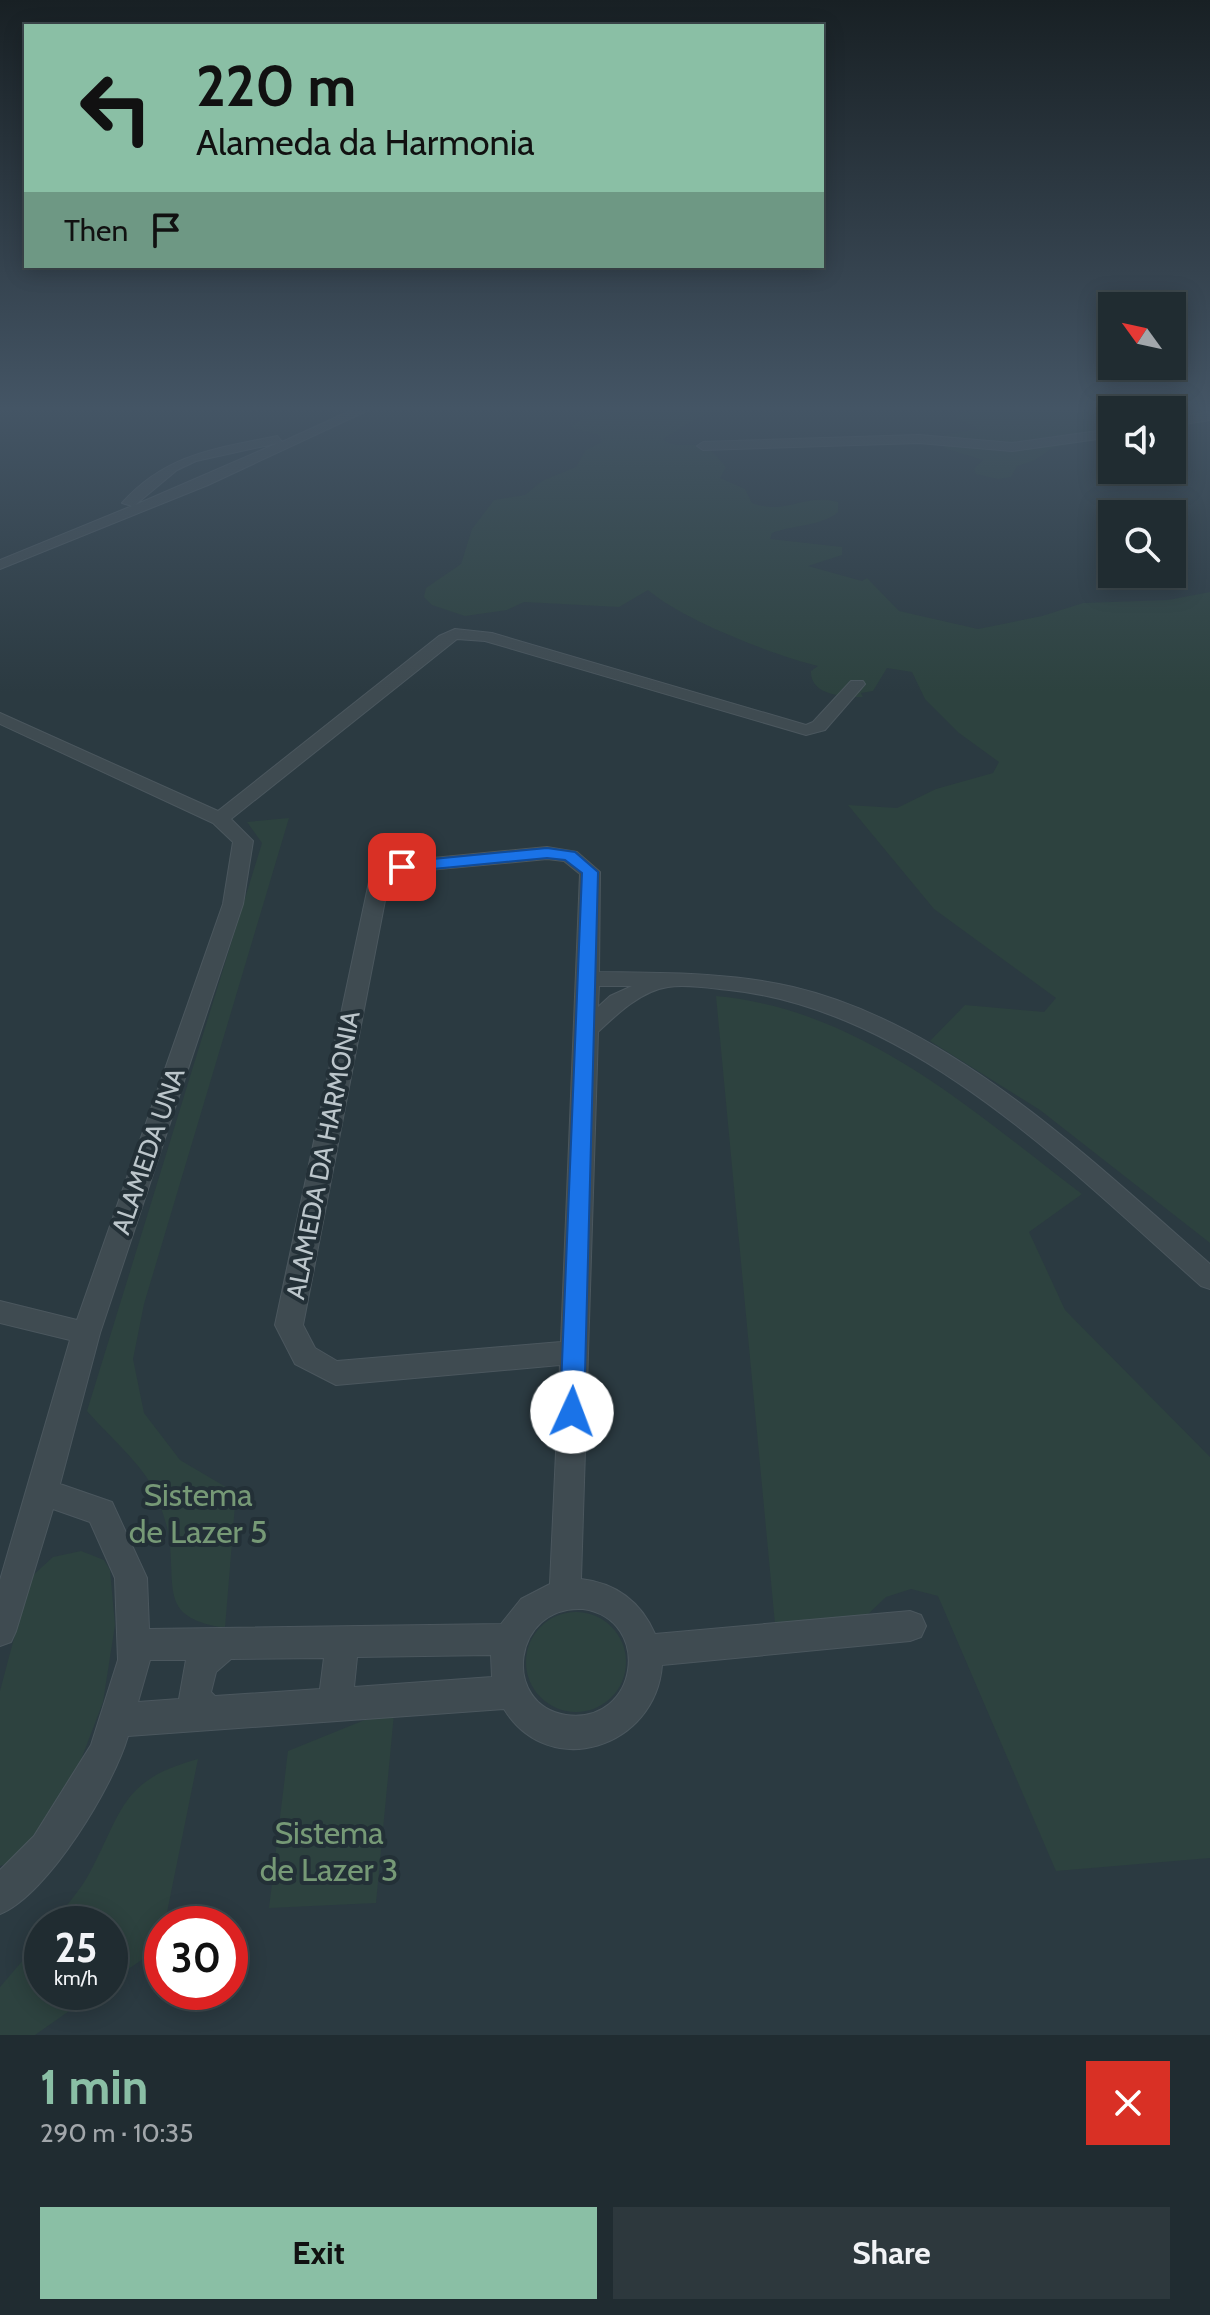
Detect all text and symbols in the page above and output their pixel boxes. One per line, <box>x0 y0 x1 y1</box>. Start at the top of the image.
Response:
text: 220 m <box>196 52 356 120</box>
icon: left <box>64 56 168 160</box>
text: Alameda da Harmonia <box>196 120 535 164</box>
icon: arrive <box>144 208 188 252</box>
text: Then <box>64 212 128 249</box>
north arrow <box>1098 292 1186 380</box>
map controls <box>1098 292 1186 588</box>
button: sound <box>1098 396 1186 484</box>
button: search <box>1098 500 1186 588</box>
pin <box>368 833 436 901</box>
icon: arrive <box>380 845 424 889</box>
street label: ALAMEDA DA HARMONIA <box>279 1008 367 1302</box>
street label: ALAMEDA UNA <box>105 1064 191 1238</box>
position arrow <box>530 1370 614 1454</box>
park label: Sistema de Lazer 5 <box>129 1475 267 1551</box>
park label: Sistema de Lazer 3 <box>260 1813 398 1889</box>
speed limit sign: 30 <box>144 1906 248 2010</box>
text: 25 <box>55 1923 97 1972</box>
text: km/h <box>54 1966 98 1990</box>
text: 1 min <box>40 2058 148 2116</box>
button: close <box>1086 2061 1170 2145</box>
text: 290 m · 10:35 <box>40 2117 193 2149</box>
button: Exit <box>40 2207 597 2299</box>
button: Share <box>613 2207 1170 2299</box>

